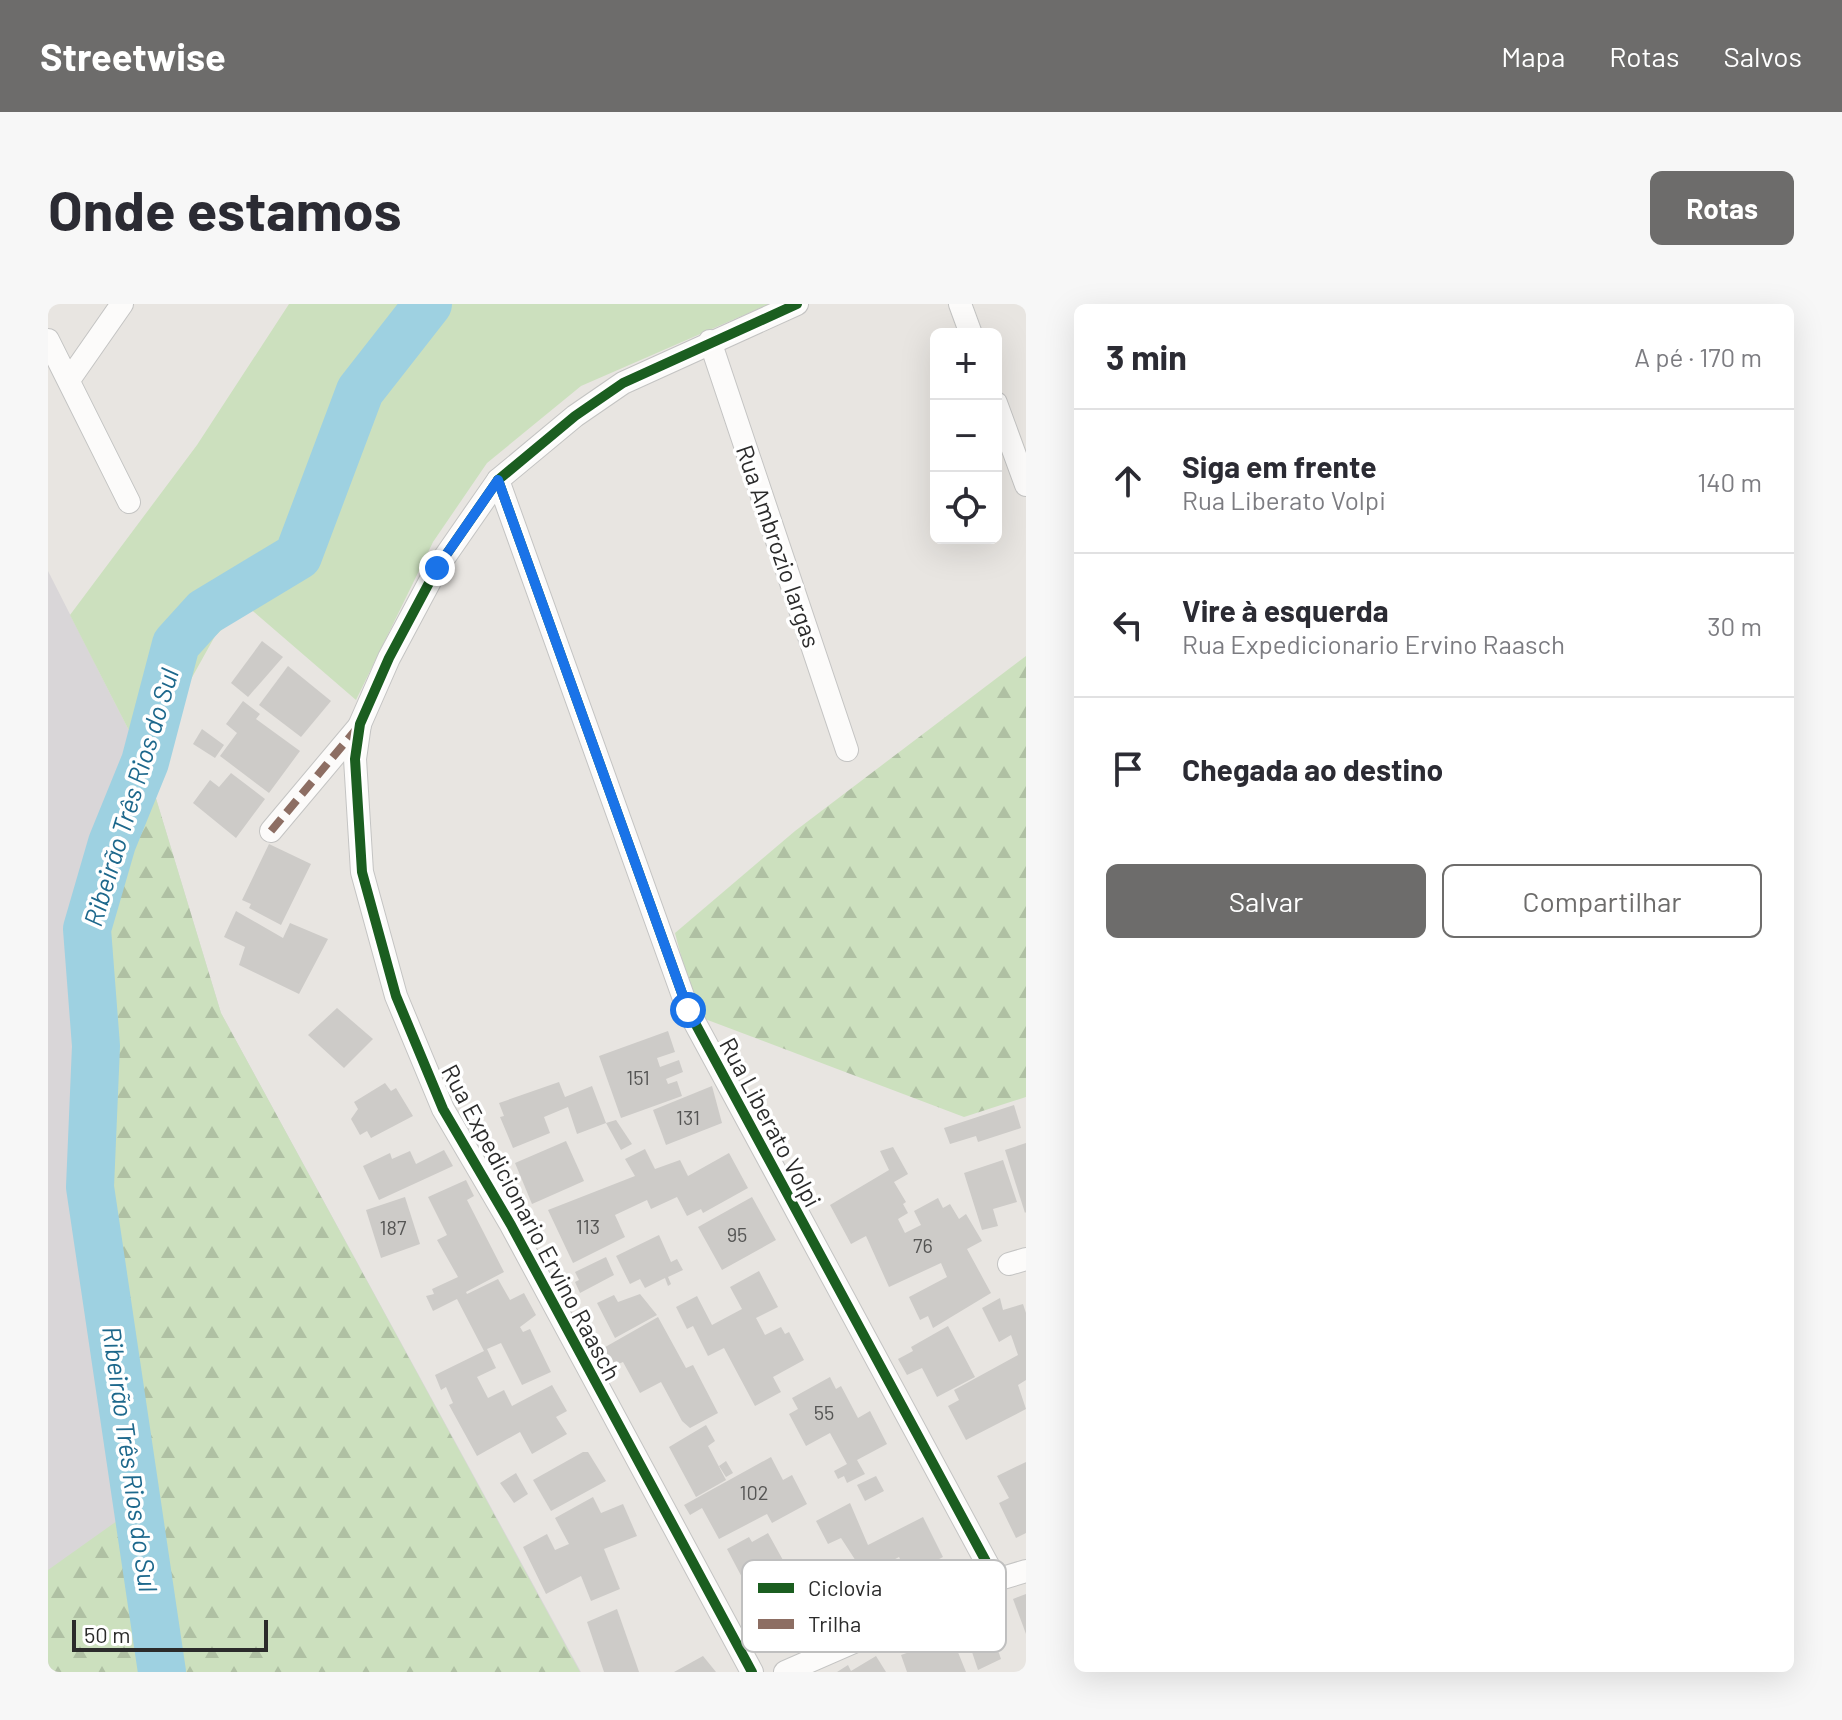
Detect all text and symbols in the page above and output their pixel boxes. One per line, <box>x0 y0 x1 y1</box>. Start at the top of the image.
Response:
text: Streetwise <box>40 33 226 79</box>
text: Mapa <box>1501 39 1565 73</box>
text: Rotas <box>1609 39 1679 73</box>
text: Salvos <box>1723 39 1802 73</box>
button: Rotas <box>1650 171 1794 245</box>
text: Onde estamos <box>48 175 402 242</box>
map controls <box>930 328 1002 544</box>
button: + <box>930 328 1002 400</box>
text: 3 min <box>1106 336 1187 377</box>
text: A pé · 170 m <box>1634 341 1762 372</box>
button: − <box>930 400 1002 472</box>
street label: Rua Ambrozio Iargas <box>731 441 827 651</box>
text: Siga em frente <box>1182 448 1377 484</box>
icon: ahead <box>1106 459 1150 503</box>
text: 140 m <box>1697 466 1762 497</box>
button: locate <box>930 472 1002 544</box>
text: Rua Liberato Volpi <box>1182 484 1386 515</box>
route end <box>419 550 455 586</box>
text: Vire à esquerda <box>1182 592 1389 628</box>
icon: left <box>1106 603 1150 647</box>
text: 30 m <box>1707 610 1762 641</box>
text: Rua Expedicionario Ervino Raasch <box>1182 628 1565 659</box>
water label: Ribeirão Três Rios do Sul <box>76 664 184 930</box>
icon: arrive <box>1106 747 1150 791</box>
text: Chegada ao destino <box>1182 751 1443 787</box>
button: Salvar <box>1106 864 1426 938</box>
button: Compartilhar <box>1442 864 1762 938</box>
route start <box>670 992 706 1028</box>
street label: Rua Liberato Volpi <box>714 1032 828 1212</box>
street label: Rua Expedicionario Ervino Raasch <box>436 1059 628 1385</box>
house number: 151 <box>626 1065 650 1089</box>
house number: 131 <box>676 1105 700 1129</box>
house number: 113 <box>576 1214 600 1238</box>
house number: 187 <box>380 1215 407 1239</box>
house number: 95 <box>727 1222 747 1246</box>
house number: 76 <box>913 1233 933 1257</box>
water label: Ribeirão Três Rios do Sul <box>97 1324 165 1594</box>
house number: 55 <box>814 1400 834 1424</box>
house number: 102 <box>739 1480 769 1504</box>
legend <box>742 1560 1006 1652</box>
text: Ciclovia <box>808 1574 882 1600</box>
text: Trilha <box>808 1610 861 1636</box>
scale bar <box>72 1616 268 1652</box>
text: 50 m <box>84 1621 130 1647</box>

